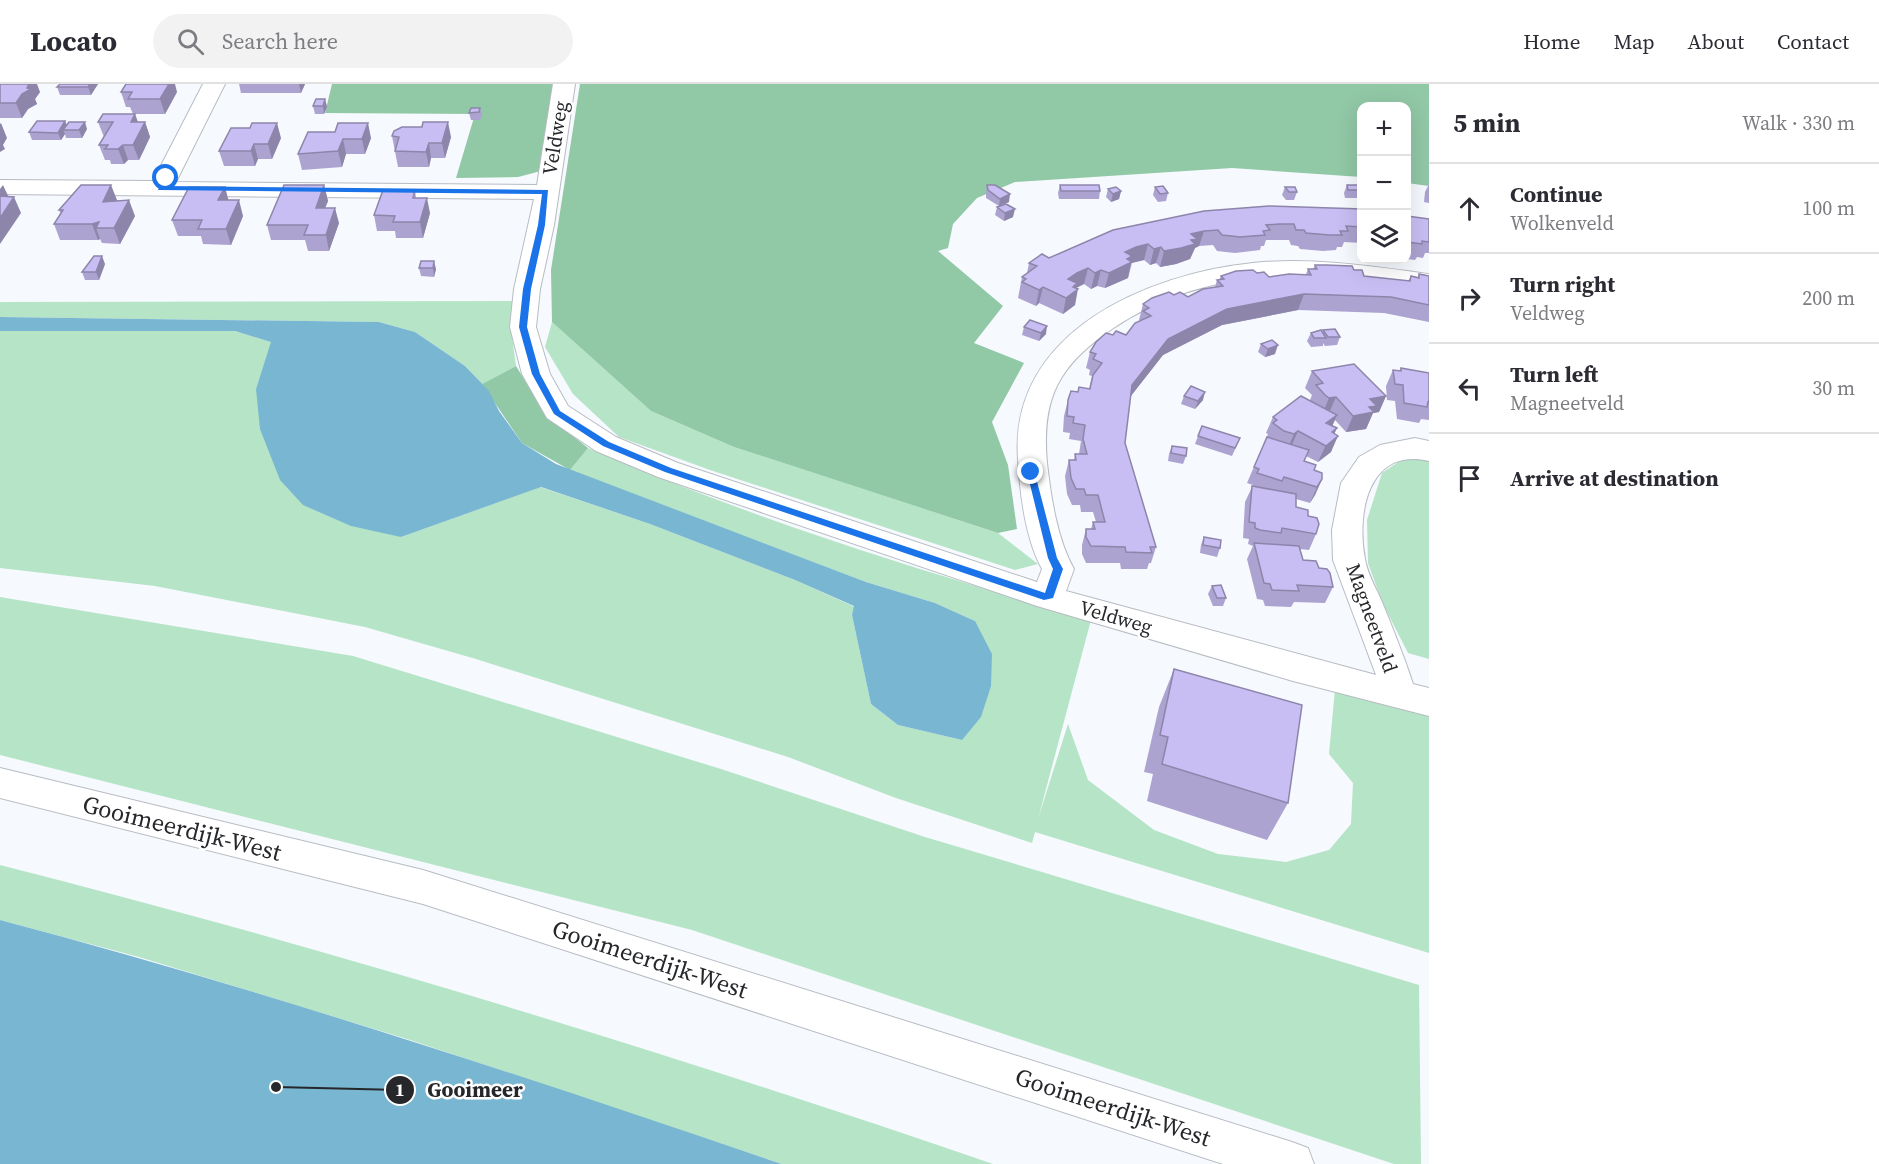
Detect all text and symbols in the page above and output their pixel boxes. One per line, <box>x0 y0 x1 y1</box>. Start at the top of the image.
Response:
search box <box>153 14 573 68</box>
text: Locato <box>30 22 117 60</box>
icon: search <box>174 25 207 58</box>
text: Search here <box>222 26 338 56</box>
text: Home <box>1523 27 1581 56</box>
text: Map <box>1614 27 1655 56</box>
text: About <box>1688 27 1744 56</box>
text: Contact <box>1777 27 1849 56</box>
street label: Veldweg <box>535 99 575 177</box>
map controls <box>1357 102 1411 264</box>
button: + <box>1357 102 1411 156</box>
text: 5 min <box>1453 105 1520 141</box>
text: Walk · 330 m <box>1742 109 1855 137</box>
button: − <box>1357 156 1411 210</box>
route start <box>152 164 178 190</box>
text: Continue <box>1510 179 1603 209</box>
icon: ahead <box>1453 192 1486 225</box>
text: 100 m <box>1802 194 1855 222</box>
text: Wolkenveld <box>1510 209 1614 237</box>
button: layers <box>1357 210 1411 264</box>
text: Turn right <box>1510 269 1615 299</box>
icon: right <box>1453 282 1486 315</box>
text: 200 m <box>1802 284 1855 312</box>
text: Veldweg <box>1510 299 1585 327</box>
text: Turn left <box>1510 359 1598 389</box>
icon: left <box>1453 372 1486 405</box>
text: 30 m <box>1812 374 1855 402</box>
text: Magneetveld <box>1510 389 1624 417</box>
route end <box>1017 458 1043 484</box>
icon: arrive <box>1453 462 1486 495</box>
text: Arrive at destination <box>1510 463 1719 493</box>
street label: Magneetveld <box>1339 560 1405 677</box>
street label: Veldweg <box>1076 593 1156 641</box>
street label: Gooimeerdijk-West <box>79 787 285 869</box>
street label: Gooimeerdijk-West <box>548 912 752 1006</box>
street label: Gooimeerdijk-West <box>1011 1060 1215 1154</box>
callout: Gooimeer <box>385 1071 534 1110</box>
text: Gooimeer <box>427 1075 523 1104</box>
text: 1 <box>395 1077 405 1102</box>

